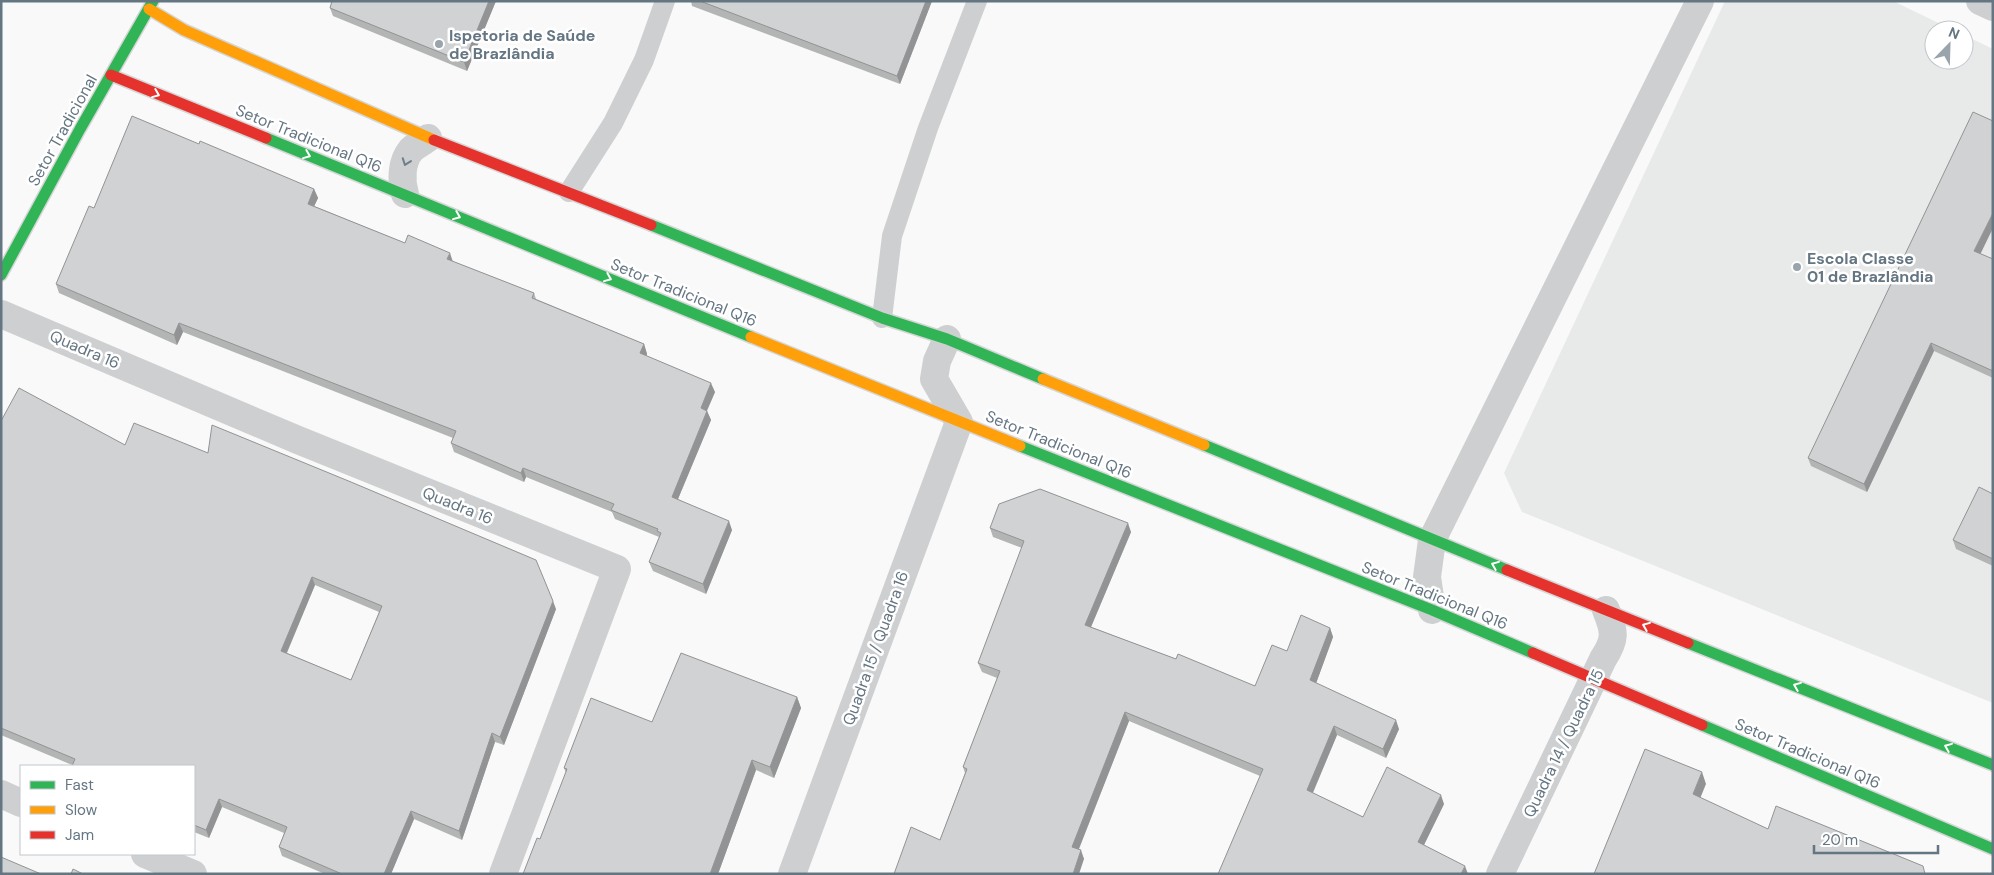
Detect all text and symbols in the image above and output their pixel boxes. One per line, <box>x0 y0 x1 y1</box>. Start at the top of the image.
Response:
north arrow <box>1924 20 1974 70</box>
text: N <box>1946 23 1962 43</box>
place label: Ispetoria de Saúde de Brazlândia <box>449 25 595 64</box>
marker: Ispetoria de Saúde de Brazlândia <box>433 38 445 50</box>
street label: Setor Tradicional <box>23 71 102 190</box>
one-way arrow <box>151 87 160 98</box>
street label: Setor Tradicional Q16 <box>233 100 385 177</box>
one-way arrow <box>302 148 311 159</box>
one-way arrow <box>402 157 412 166</box>
one-way arrow <box>452 209 461 220</box>
place label: Escola Classe 01 de Brazlândia <box>1807 248 1933 287</box>
street label: Setor Tradicional Q16 <box>608 254 760 331</box>
marker: Escola Classe 01 de Brazlândia <box>1791 261 1803 273</box>
one-way arrow <box>603 272 611 282</box>
street label: Quadra 16 <box>47 325 123 374</box>
street label: Setor Tradicional Q16 <box>983 406 1135 483</box>
street label: Quadra 16 <box>419 482 496 529</box>
street label: Setor Tradicional Q16 <box>1359 557 1511 634</box>
one-way arrow <box>1491 561 1500 572</box>
street label: Quadra 15 / Quadra 16 <box>838 568 913 728</box>
one-way arrow <box>1642 622 1651 632</box>
street label: Quadra 14 / Quadra 15 <box>1518 666 1609 821</box>
one-way arrow <box>1793 682 1802 693</box>
street label: Setor Tradicional Q16 <box>1732 713 1884 794</box>
one-way arrow <box>1944 743 1952 753</box>
legend <box>20 765 195 855</box>
text: Fast <box>65 775 94 795</box>
text: Slow <box>65 800 98 820</box>
scale bar <box>1814 822 1938 854</box>
text: Jam <box>65 825 94 845</box>
text: 20 m <box>1822 830 1858 850</box>

